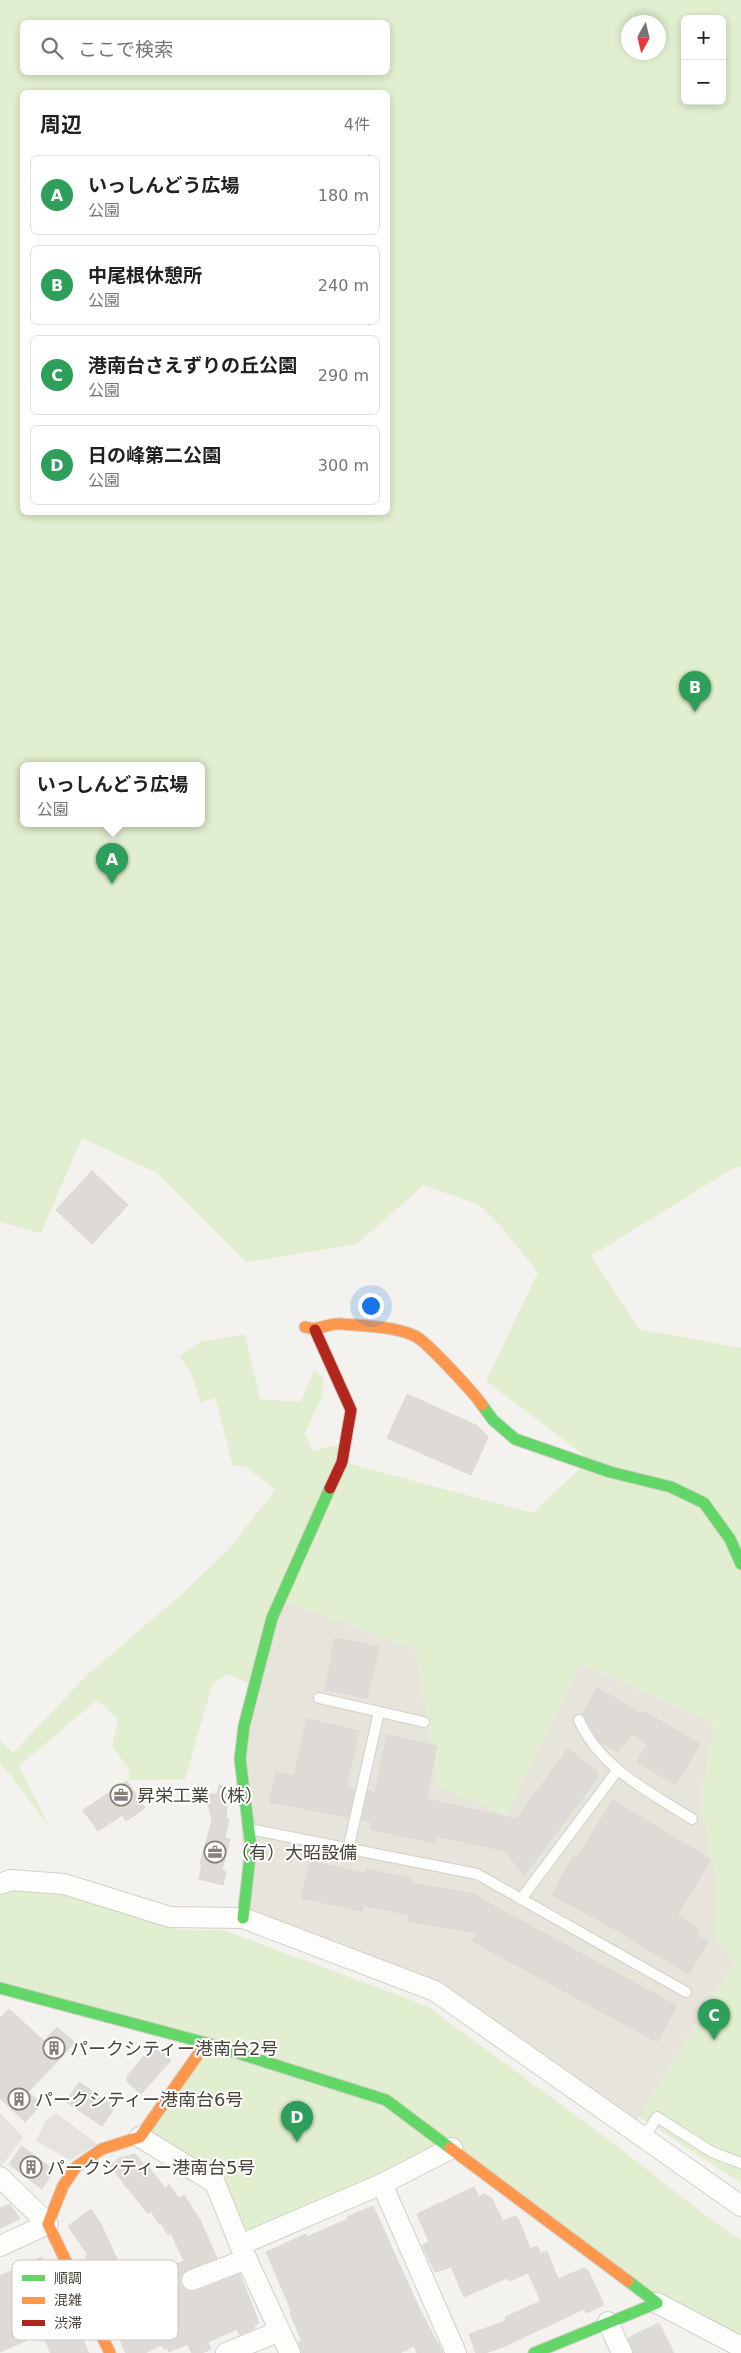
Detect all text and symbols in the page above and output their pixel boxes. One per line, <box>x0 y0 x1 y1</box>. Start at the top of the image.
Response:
north arrow <box>621 15 666 60</box>
map controls <box>681 15 726 105</box>
button: + <box>681 15 726 60</box>
search box <box>20 20 390 75</box>
icon: search <box>38 34 66 62</box>
text: ここで検索 <box>78 38 173 60</box>
button: − <box>681 60 726 105</box>
text: 周辺 <box>40 113 82 137</box>
text: 4件 <box>344 115 370 134</box>
text: いっしんどう広場 <box>88 174 239 196</box>
text: A <box>51 186 63 205</box>
text: 180 m <box>318 186 369 205</box>
text: 公園 <box>88 201 120 220</box>
text: 中尾根休憩所 <box>88 264 202 286</box>
text: B <box>51 276 63 295</box>
text: 240 m <box>318 276 369 295</box>
text: 公園 <box>88 291 120 310</box>
text: 港南台さえずりの丘公園 <box>88 354 297 376</box>
text: C <box>51 366 63 385</box>
text: 290 m <box>318 366 369 385</box>
text: 公園 <box>88 381 120 400</box>
text: 日の峰第二公園 <box>88 444 221 466</box>
text: D <box>50 456 64 475</box>
text: 300 m <box>318 456 369 475</box>
text: 公園 <box>88 471 120 490</box>
pin: B <box>679 671 711 712</box>
popup <box>20 762 205 827</box>
text: いっしんどう広場 <box>37 773 188 795</box>
text: 公園 <box>37 800 69 819</box>
pin: A <box>96 843 128 884</box>
your location <box>358 1293 384 1319</box>
office icon: 昇栄工業（株） <box>109 1783 133 1807</box>
place label: 昇栄工業（株） <box>137 1785 263 1806</box>
office icon: （有）大昭設備 <box>203 1840 227 1864</box>
place label: （有）大昭設備 <box>231 1842 357 1863</box>
pin: C <box>698 1999 730 2040</box>
building icon: パークシティー港南台2号 <box>42 2036 66 2060</box>
place label: パークシティー港南台2号 <box>70 2038 278 2059</box>
building icon: パークシティー港南台6号 <box>7 2087 31 2111</box>
place label: パークシティー港南台6号 <box>35 2089 243 2110</box>
pin: D <box>281 2101 313 2142</box>
building icon: パークシティー港南台5号 <box>19 2155 43 2179</box>
place label: パークシティー港南台5号 <box>47 2157 255 2178</box>
legend <box>12 2260 178 2340</box>
text: 順調 <box>54 2270 82 2286</box>
text: 混雑 <box>54 2292 82 2308</box>
text: 渋滞 <box>54 2315 82 2331</box>

